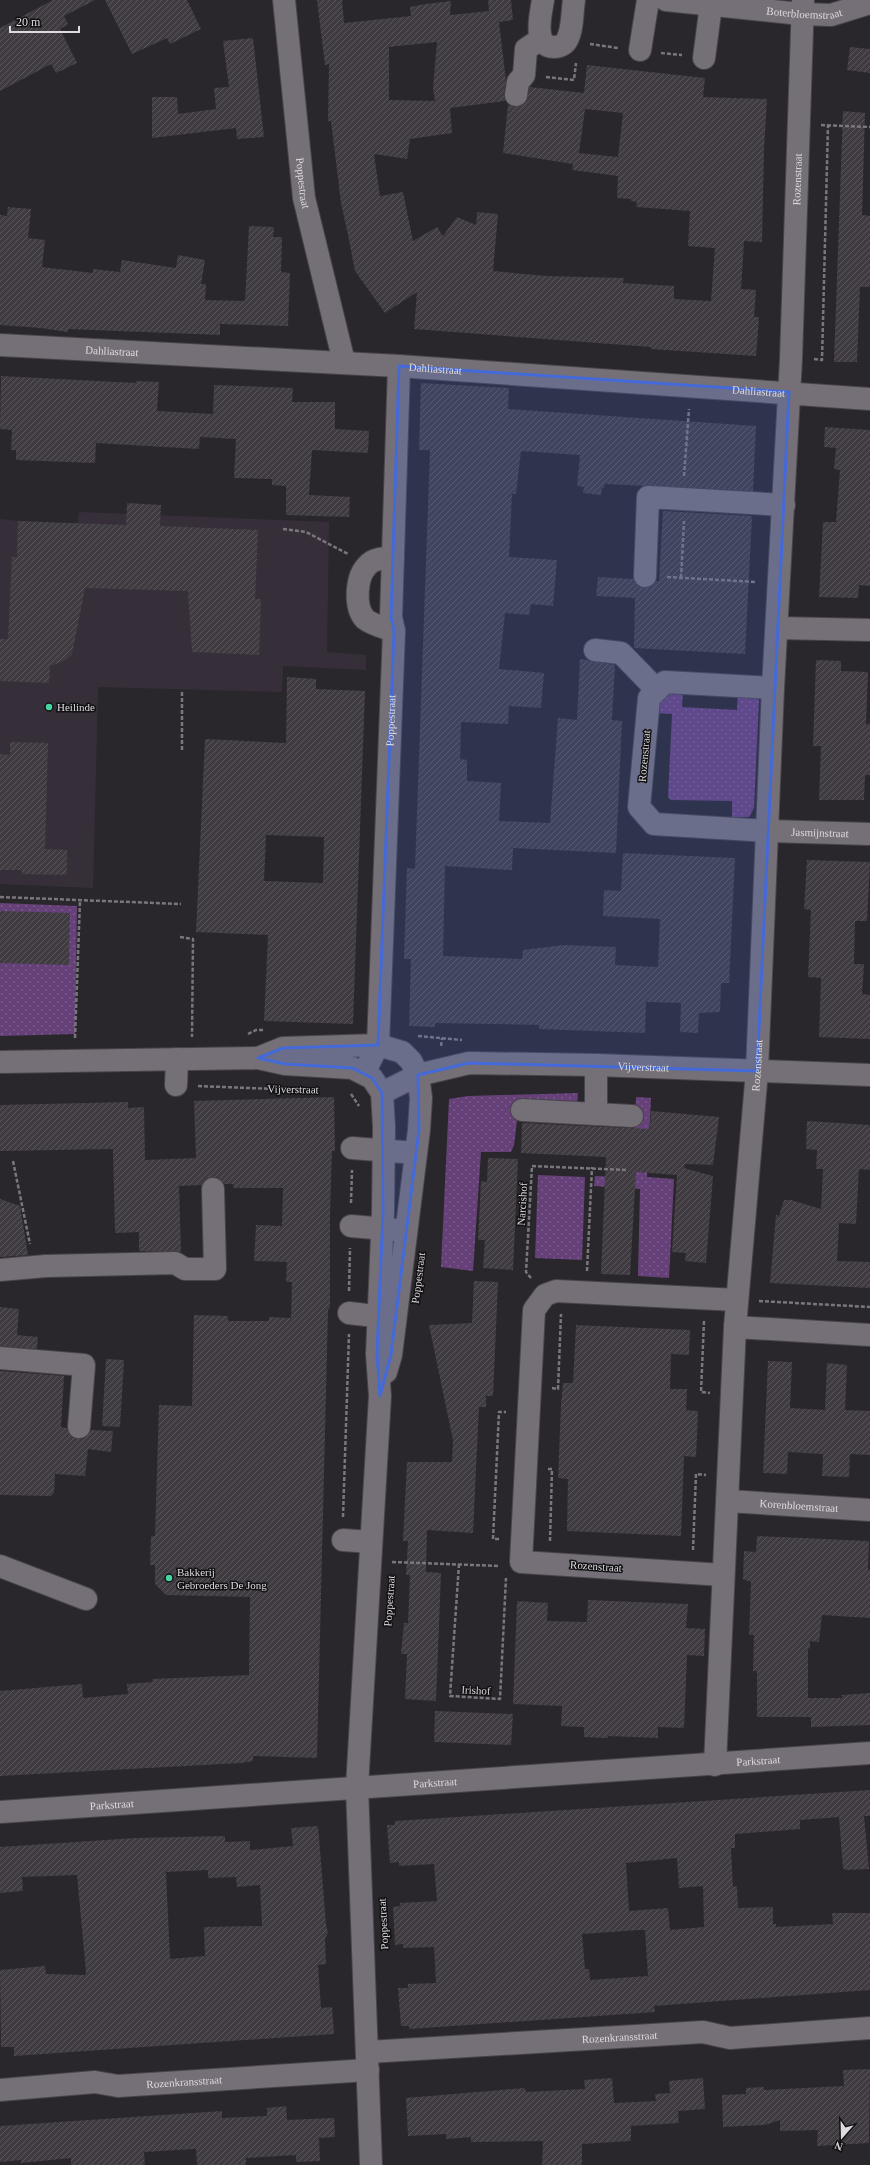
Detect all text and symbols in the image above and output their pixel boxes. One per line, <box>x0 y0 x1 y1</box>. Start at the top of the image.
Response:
street label: Boterbloemstraat <box>766 4 843 21</box>
scale bar <box>10 8 79 34</box>
text: 20 m <box>16 15 41 29</box>
street label: Rozenstraat <box>790 153 804 206</box>
street label: Poppestraat <box>294 157 312 210</box>
street label: Dahliastraat <box>85 343 139 358</box>
street label: Dahliastraat <box>408 361 462 376</box>
street label: Dahliastraat <box>732 383 786 399</box>
street label: Poppestraat <box>384 695 398 746</box>
place label: Heilinde <box>57 701 95 713</box>
marker: Heilinde <box>44 702 54 712</box>
street label: Rozenstraat <box>636 730 652 782</box>
street label: Jasmijnstraat <box>791 826 849 839</box>
street label: Rozenstraat <box>749 1039 764 1092</box>
street label: Vijverstraat <box>617 1060 669 1074</box>
street label: Vijverstraat <box>267 1083 319 1095</box>
street label: Narcishof <box>515 1182 529 1226</box>
street label: Poppestraat <box>409 1252 427 1304</box>
street label: Korenbloemstraat <box>759 1497 839 1514</box>
street label: Rozenstraat <box>570 1558 622 1574</box>
place label: Bakkerij Gebroeders De Jong <box>177 1566 267 1591</box>
marker: Bakkerij Gebroeders De Jong <box>164 1573 174 1583</box>
street label: Poppestraat <box>381 1575 397 1627</box>
street label: Irishof <box>461 1683 491 1697</box>
street label: Parkstraat <box>736 1753 781 1768</box>
street label: Parkstraat <box>413 1775 457 1790</box>
street label: Parkstraat <box>89 1797 134 1812</box>
street label: Poppestraat <box>376 1898 390 1950</box>
street label: Rozenkransstraat <box>581 2029 658 2045</box>
street label: Rozenkransstraat <box>146 2073 222 2090</box>
north arrow <box>822 2117 862 2157</box>
text: N <box>833 2139 844 2153</box>

